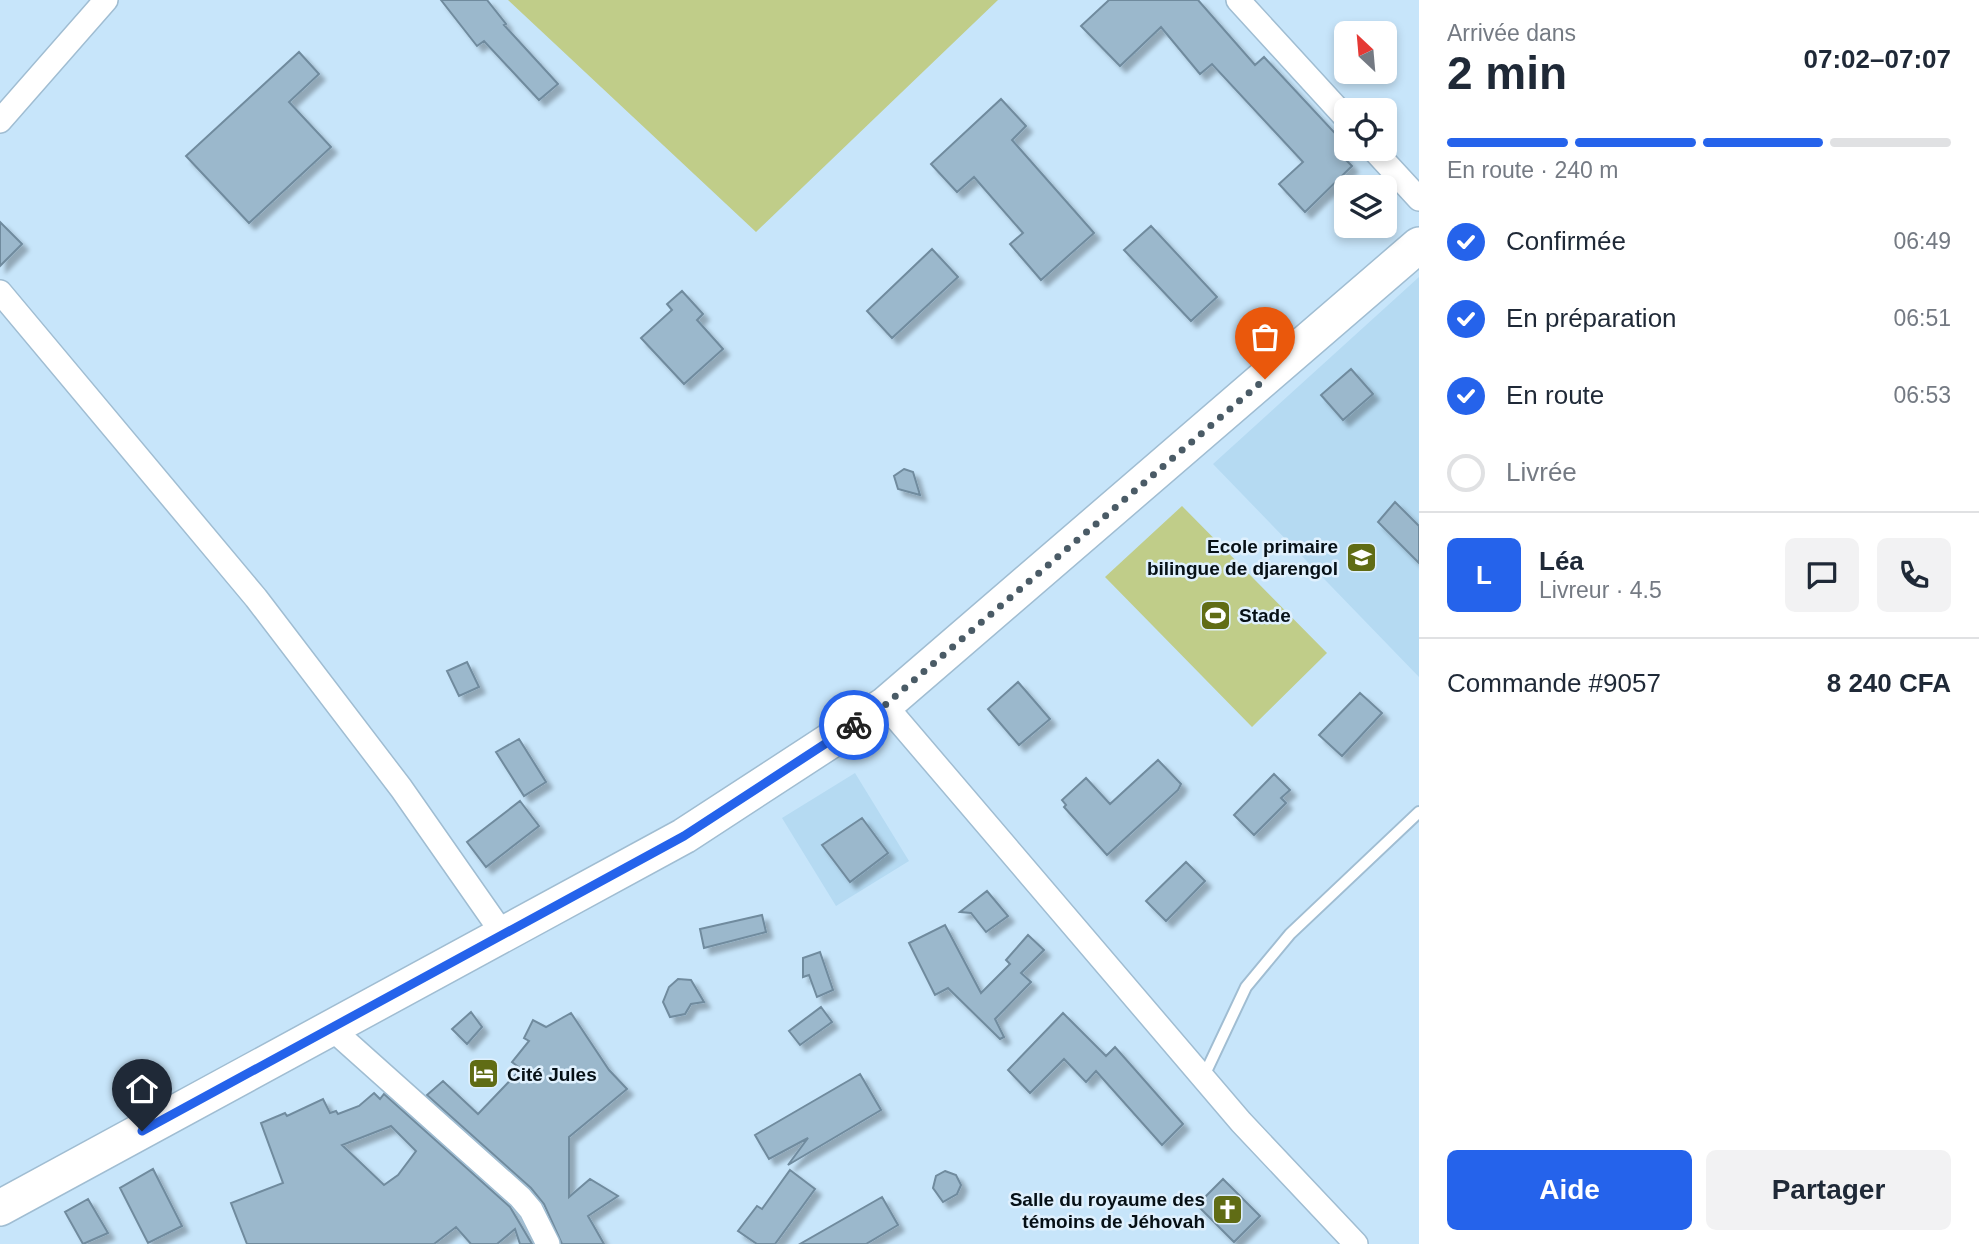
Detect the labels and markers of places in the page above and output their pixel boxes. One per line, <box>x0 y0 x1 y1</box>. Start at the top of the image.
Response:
pin <box>1235 307 1295 379</box>
place label: Ecole primaire bilingue de djarengol <box>1147 536 1338 579</box>
school or university icon: Ecole primaire bilingue de djarengol <box>1344 540 1378 574</box>
sports icon: Stade <box>1199 598 1233 632</box>
place label: Stade <box>1239 605 1291 626</box>
hotel icon: Cité Jules <box>467 1057 501 1091</box>
pin <box>112 1059 172 1131</box>
place label: Cité Jules <box>507 1064 597 1085</box>
place label: Salle du royaume des témoins de Jéhovah <box>1010 1189 1205 1232</box>
church icon: Salle du royaume des témoins de Jéhovah <box>1211 1193 1245 1227</box>

